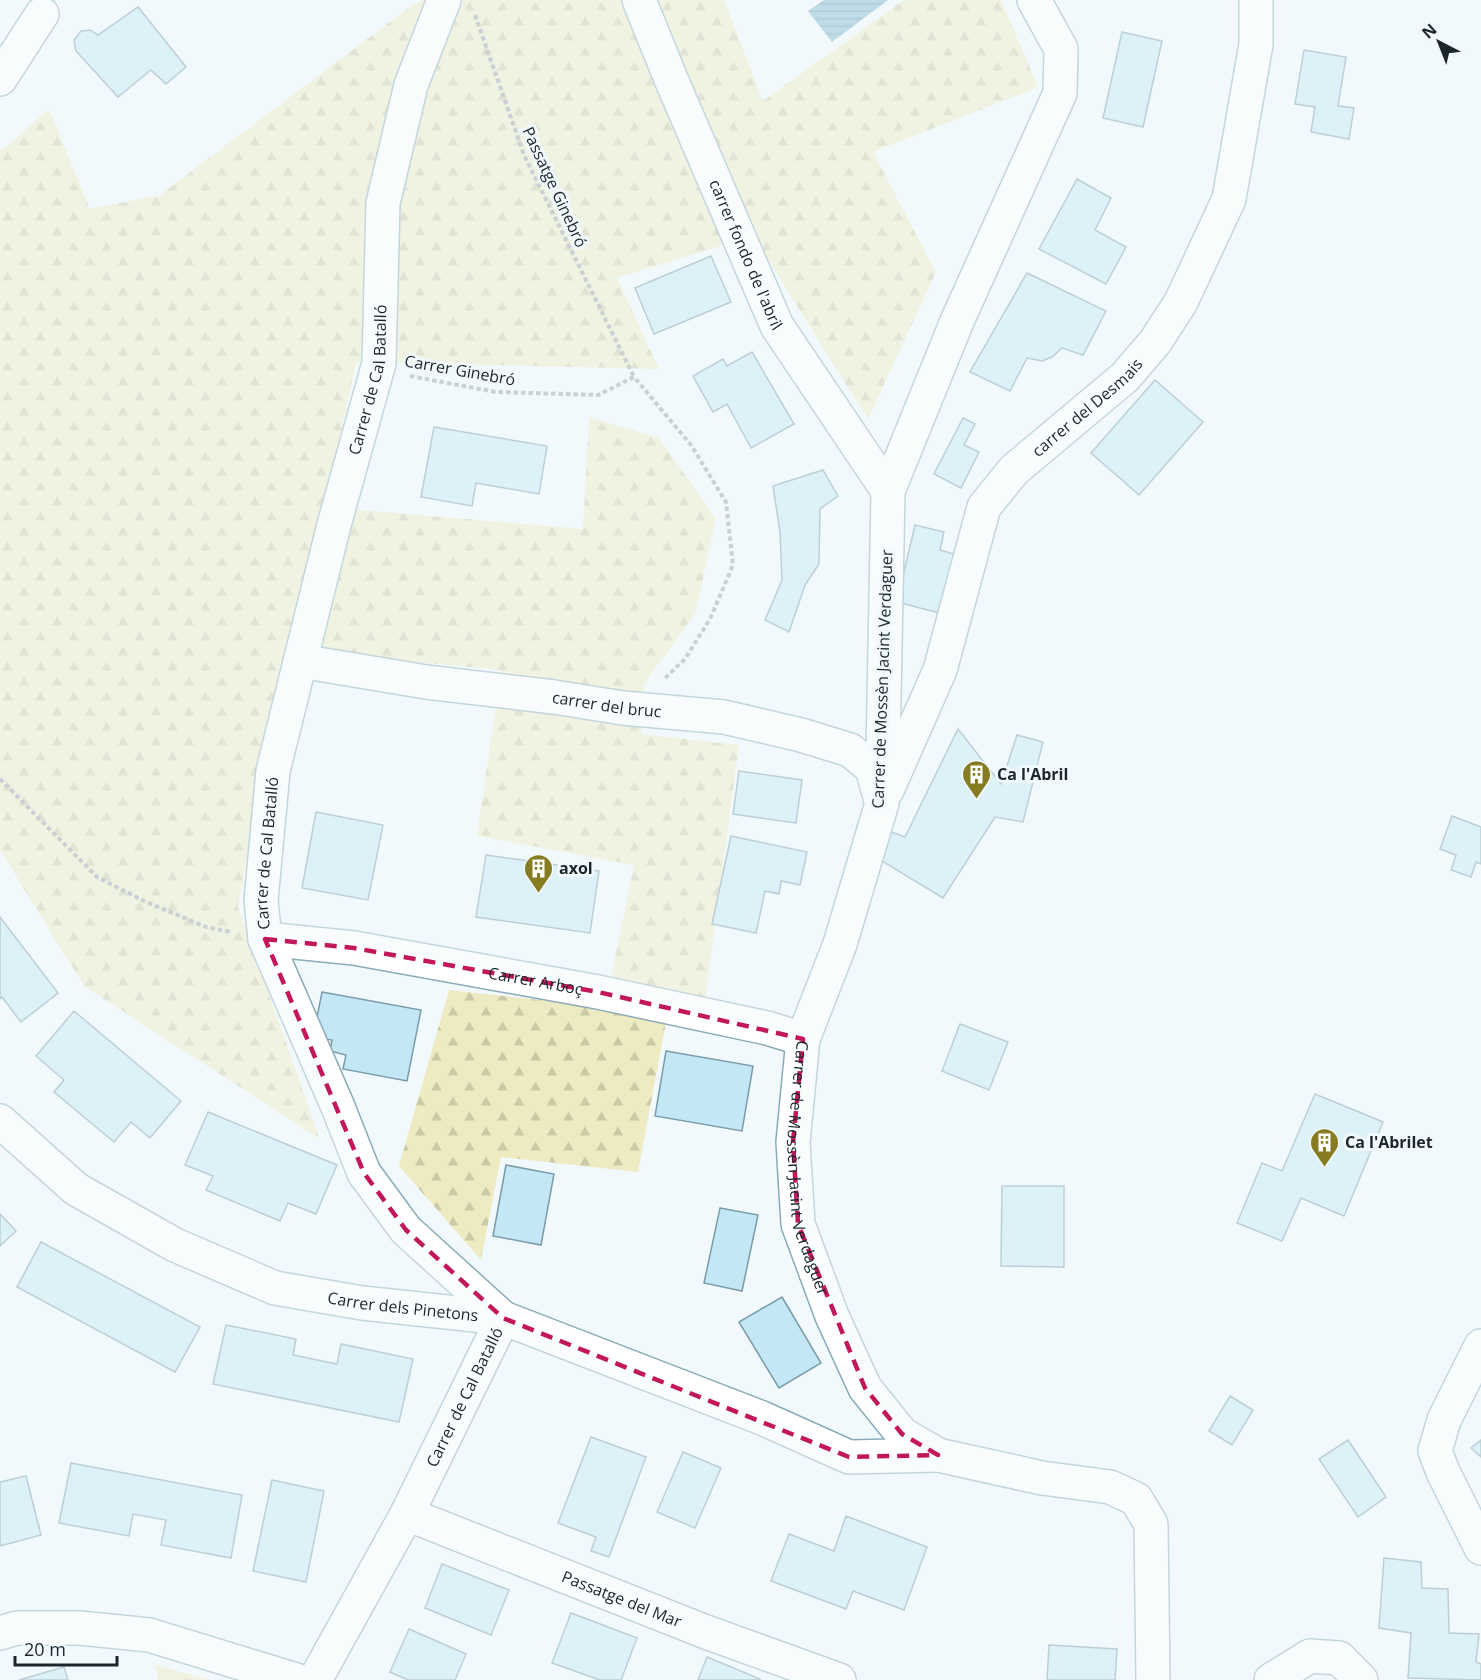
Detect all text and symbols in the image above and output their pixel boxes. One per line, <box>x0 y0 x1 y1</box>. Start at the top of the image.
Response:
north arrow <box>1409 12 1469 72</box>
text: N <box>1417 18 1441 43</box>
street label: Passatge Ginebró <box>517 123 593 251</box>
street label: carrer fondo de l'abril <box>704 176 788 334</box>
street label: Carrer de Cal Batalló <box>343 304 391 457</box>
street label: Carrer Ginebró <box>403 349 517 391</box>
street label: carrer del Desmais <box>1027 354 1147 461</box>
street label: Carrer de Mossèn Jacint Verdaguer <box>866 549 898 809</box>
street label: carrer del bruc <box>551 686 663 722</box>
building icon: Ca l'Abril <box>960 758 992 800</box>
place label: Ca l'Abril <box>997 763 1068 785</box>
street label: Carrer de Cal Batalló <box>250 776 283 931</box>
building icon: axol <box>522 852 554 894</box>
place label: axol <box>559 857 593 879</box>
street label: Carrer Arboç <box>487 961 585 1000</box>
street label: Carrer de Mossèn Jacint Verdaguer <box>782 1040 835 1299</box>
building icon: Ca l'Abrilet <box>1308 1126 1340 1168</box>
place label: Ca l'Abrilet <box>1345 1131 1433 1153</box>
street label: Carrer dels Pinetons <box>326 1286 479 1326</box>
street label: Carrer de Cal Batalló <box>421 1323 508 1471</box>
street label: Passatge del Mar <box>559 1565 685 1633</box>
scale bar <box>15 1629 117 1667</box>
text: 20 m <box>24 1637 66 1661</box>

